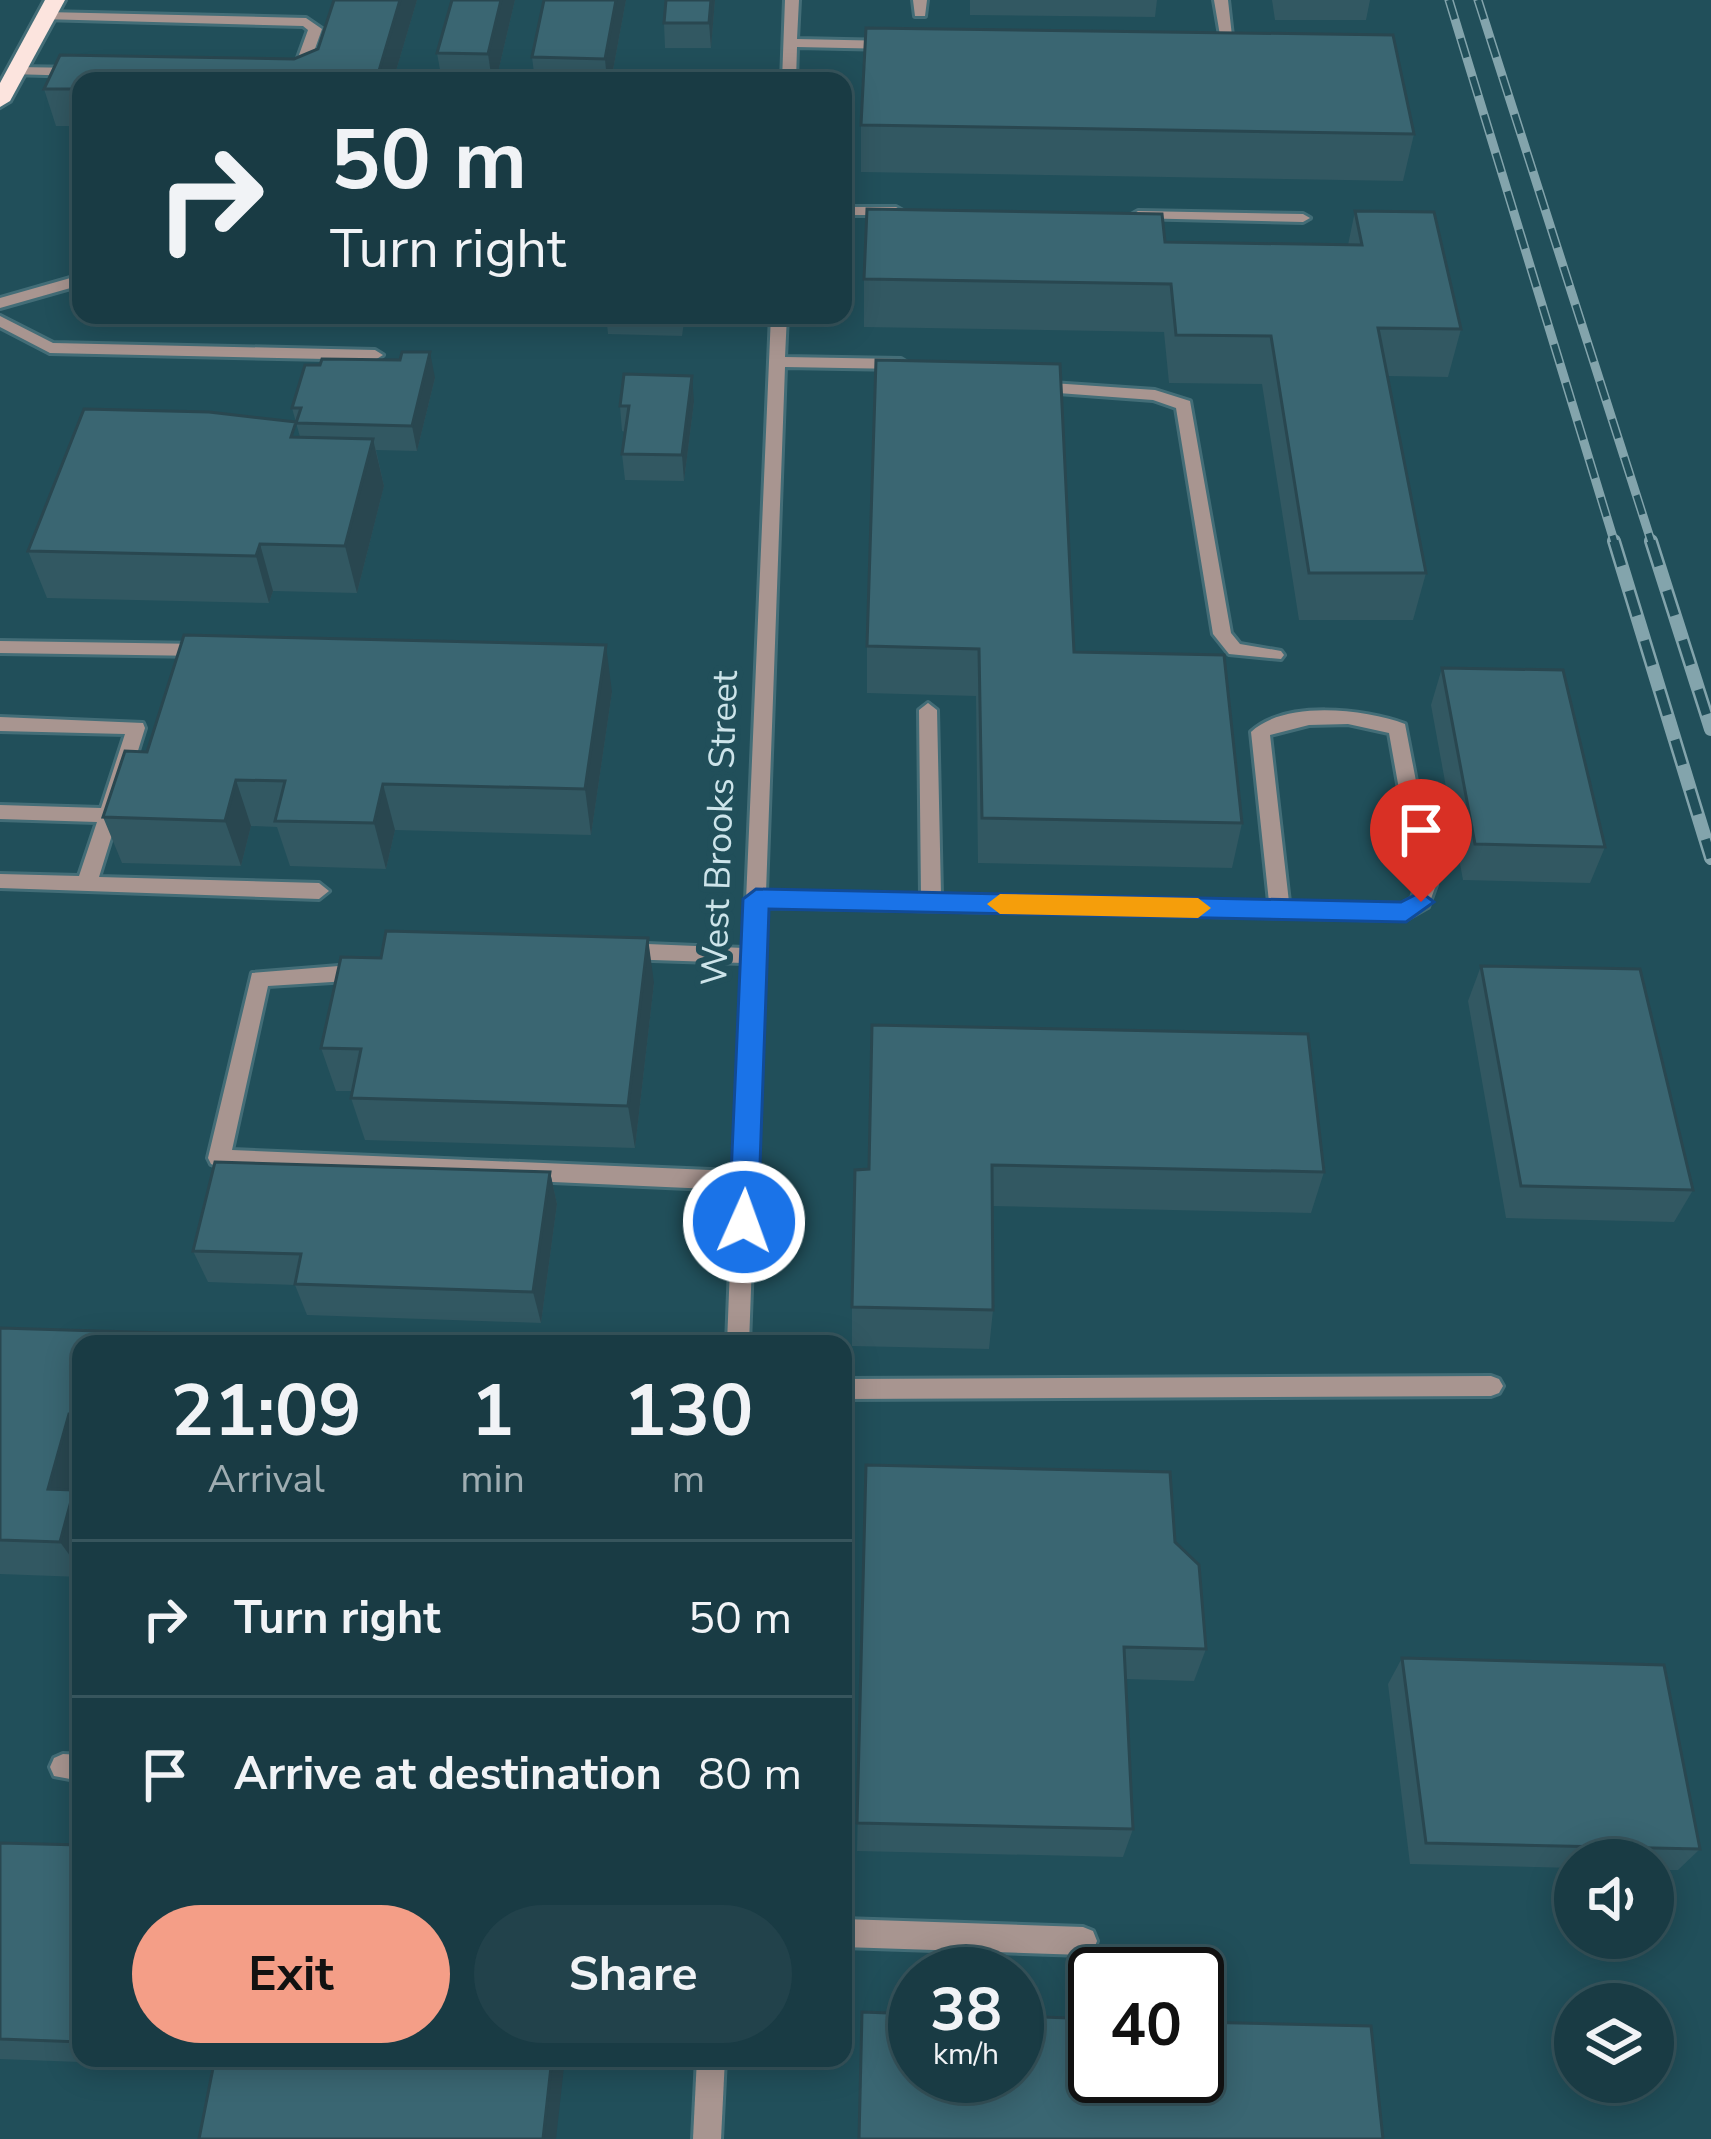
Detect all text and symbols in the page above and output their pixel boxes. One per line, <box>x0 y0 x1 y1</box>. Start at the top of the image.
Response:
text: 50 m <box>330 103 527 218</box>
icon: right <box>132 120 288 276</box>
text: Turn right <box>330 212 566 286</box>
street label: West Brooks Street <box>690 669 750 986</box>
pin <box>1370 779 1472 902</box>
icon: arrive <box>1388 797 1454 863</box>
position arrow <box>681 1159 807 1285</box>
text: 21:09 <box>171 1362 361 1460</box>
text: 1 <box>471 1362 514 1460</box>
text: 130 <box>624 1362 753 1460</box>
text: Arrival <box>207 1453 325 1506</box>
text: min <box>460 1453 525 1506</box>
text: m <box>672 1453 705 1506</box>
icon: right <box>132 1586 198 1652</box>
text: Turn right <box>234 1588 441 1649</box>
text: 50 m <box>688 1588 792 1649</box>
icon: arrive <box>132 1742 198 1808</box>
text: Arrive at destination <box>234 1744 662 1805</box>
text: 80 m <box>698 1744 802 1805</box>
map controls <box>1554 1839 1674 2103</box>
button: sound <box>1554 1839 1674 1959</box>
button: Exit <box>132 1905 450 2043</box>
button: Share <box>474 1905 792 2043</box>
speed limit sign: 40 <box>1068 1947 1224 2103</box>
text: 38 <box>930 1969 1002 2051</box>
button: layers <box>1554 1983 1674 2103</box>
text: km/h <box>933 2034 999 2075</box>

